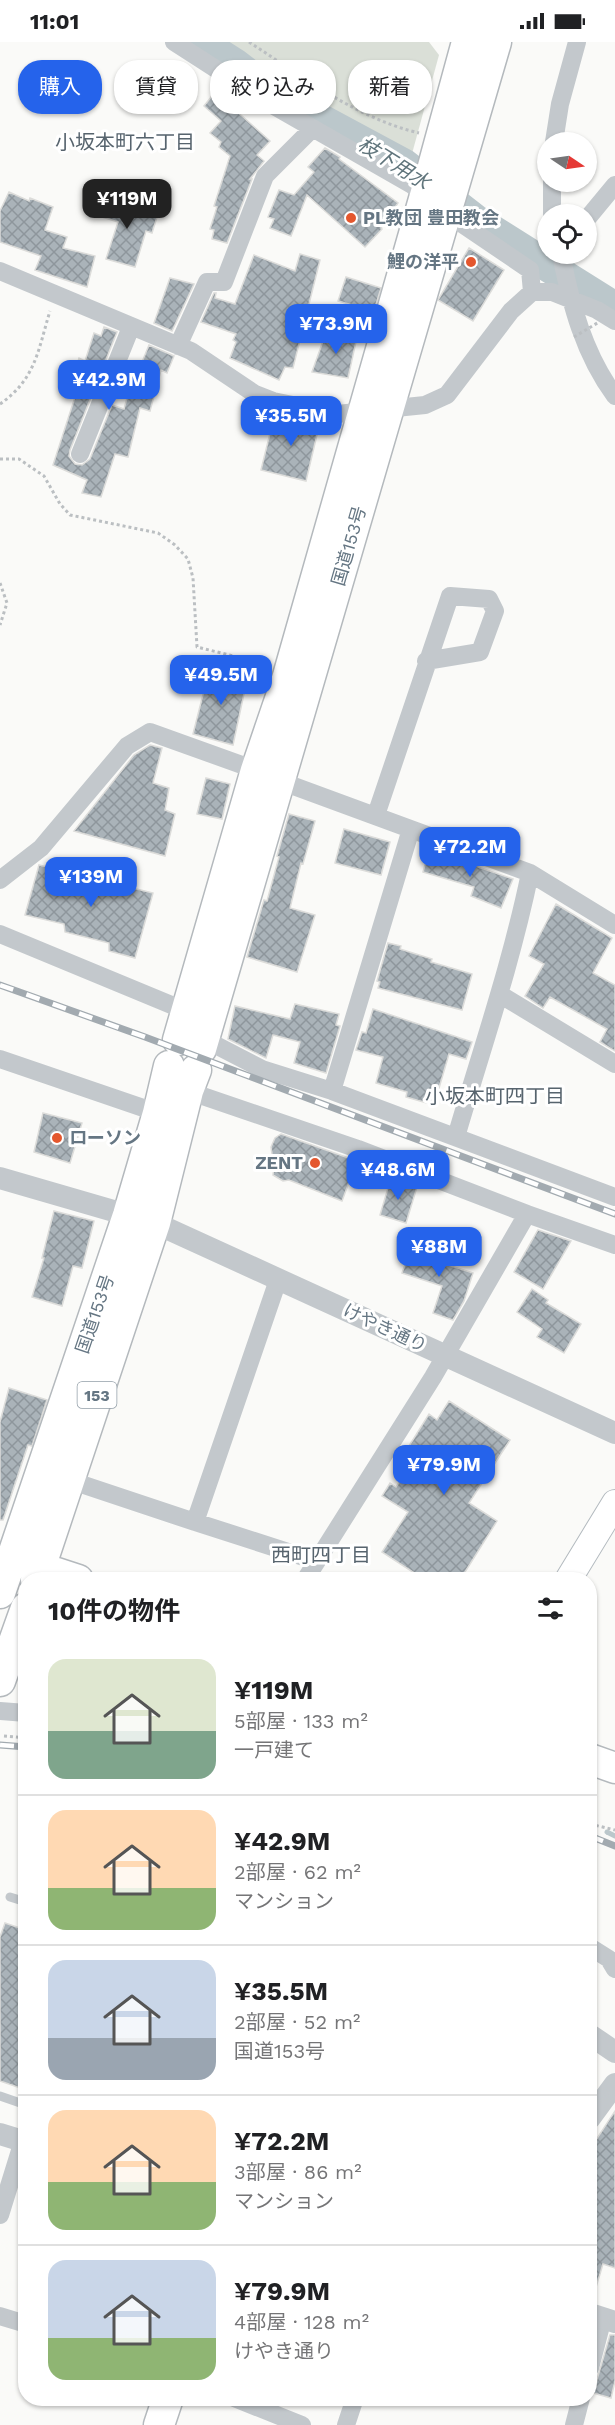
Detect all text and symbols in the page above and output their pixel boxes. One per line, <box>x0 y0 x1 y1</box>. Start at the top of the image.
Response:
text: 11:01 <box>30 9 79 34</box>
chip: 購入 <box>18 60 102 114</box>
chip: 賃貸 <box>114 60 198 114</box>
chip: 絞り込み <box>210 60 336 114</box>
chip: 新着 <box>348 60 432 114</box>
district label: 小坂本町六丁目 <box>55 130 195 154</box>
water label: 枝下用水 <box>354 132 436 195</box>
north arrow <box>537 132 597 192</box>
map controls <box>537 132 597 264</box>
pin: ¥119M <box>85 179 169 230</box>
text: ¥119M <box>96 186 158 210</box>
button: locate <box>537 204 597 264</box>
place label: PL教団 豊田教会 <box>363 207 499 228</box>
marker: PL教団 豊田教会 <box>344 211 358 225</box>
place label: 鯉の洋平 <box>387 251 459 272</box>
marker: 鯉の洋平 <box>464 255 478 269</box>
pin: ¥73.9M <box>287 304 385 355</box>
text: ¥73.9M <box>299 311 373 335</box>
pin: ¥42.9M <box>60 360 158 411</box>
text: ¥42.9M <box>72 367 146 391</box>
pin: ¥35.5M <box>242 396 340 447</box>
text: ¥35.5M <box>255 403 327 427</box>
street label: 国道153号 <box>327 504 370 588</box>
pin: ¥49.5M <box>172 655 270 706</box>
text: ¥49.5M <box>184 662 258 686</box>
pin: ¥72.2M <box>421 827 519 878</box>
text: ¥72.2M <box>433 834 507 858</box>
pin: ¥139M <box>49 857 133 908</box>
text: ¥139M <box>59 864 123 888</box>
district label: 小坂本町四丁目 <box>425 1084 565 1108</box>
place label: ローソン <box>69 1127 141 1148</box>
marker: ローソン <box>50 1131 64 1145</box>
pin: ¥48.6M <box>349 1150 447 1201</box>
place label: ZENT <box>255 1152 303 1173</box>
marker: ZENT <box>308 1156 322 1170</box>
text: ¥48.6M <box>361 1157 435 1181</box>
pin: ¥88M <box>403 1227 475 1278</box>
text: ¥88M <box>411 1234 467 1258</box>
street label: 国道153号 <box>71 1272 118 1356</box>
street label: けやき通り <box>340 1299 430 1356</box>
road number: 153 <box>78 1382 116 1408</box>
pin: ¥79.9M <box>395 1445 493 1496</box>
text: ¥79.9M <box>407 1452 481 1476</box>
district label: 西町四丁目 <box>271 1543 371 1567</box>
icon: filters <box>534 1592 567 1625</box>
text: 10件の物件 <box>48 1596 180 1626</box>
text: ¥119M <box>234 1675 313 1705</box>
icon: home <box>96 1683 168 1755</box>
text: 5部屋 · 133 m² <box>234 1709 368 1733</box>
text: 一戸建て <box>234 1738 314 1762</box>
text: ¥42.9M <box>234 1826 331 1856</box>
icon: home <box>96 1834 168 1906</box>
text: 2部屋 · 62 m² <box>234 1860 361 1884</box>
text: マンション <box>234 1889 334 1913</box>
text: ¥35.5M <box>234 1976 328 2006</box>
icon: home <box>96 1984 168 2056</box>
text: 2部屋 · 52 m² <box>234 2010 360 2034</box>
text: 国道153号 <box>234 2039 325 2063</box>
text: ¥72.2M <box>234 2126 329 2156</box>
icon: home <box>96 2134 168 2206</box>
text: 3部屋 · 86 m² <box>234 2160 361 2184</box>
text: マンション <box>234 2189 334 2213</box>
text: ¥79.9M <box>234 2276 330 2306</box>
icon: home <box>96 2284 168 2356</box>
text: 4部屋 · 128 m² <box>234 2310 369 2334</box>
text: けやき通り <box>234 2339 334 2363</box>

